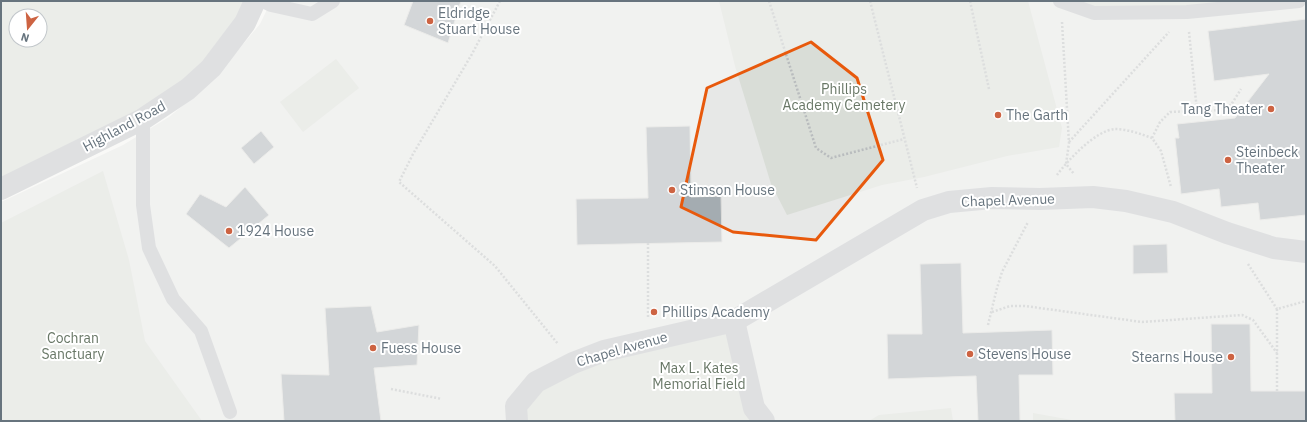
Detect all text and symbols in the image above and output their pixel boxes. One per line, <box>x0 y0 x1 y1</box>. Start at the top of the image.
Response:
place label: Eldridge Stuart House <box>438 4 520 38</box>
north arrow <box>8 8 48 48</box>
marker: Eldridge Stuart House <box>425 16 435 26</box>
text: N <box>19 30 31 45</box>
park label: Phillips Academy Cemetery <box>783 80 905 114</box>
street label: Highland Road <box>79 97 169 155</box>
place label: Tang Theater <box>1181 100 1263 118</box>
marker: Tang Theater <box>1266 104 1276 114</box>
place label: The Garth <box>1006 106 1068 124</box>
marker: The Garth <box>993 110 1003 120</box>
place label: Steinbeck Theater <box>1236 143 1299 177</box>
marker: Steinbeck Theater <box>1223 155 1233 165</box>
place label: Stimson House <box>680 181 775 199</box>
marker: Stimson House <box>667 185 677 195</box>
street label: Chapel Avenue <box>961 189 1055 211</box>
place label: 1924 House <box>237 222 314 240</box>
marker: 1924 House <box>224 226 234 236</box>
place label: Phillips Academy <box>662 303 770 321</box>
marker: Phillips Academy <box>649 307 659 317</box>
street label: Chapel Avenue <box>574 327 670 371</box>
park label: Cochran Sanctuary <box>41 329 105 363</box>
place label: Fuess House <box>381 339 461 357</box>
marker: Fuess House <box>368 343 378 353</box>
place label: Stevens House <box>978 345 1072 363</box>
place label: Stearns House <box>1131 348 1223 366</box>
marker: Stevens House <box>965 349 975 359</box>
marker: Stearns House <box>1226 352 1236 362</box>
park label: Max L. Kates Memorial Field <box>652 359 746 393</box>

